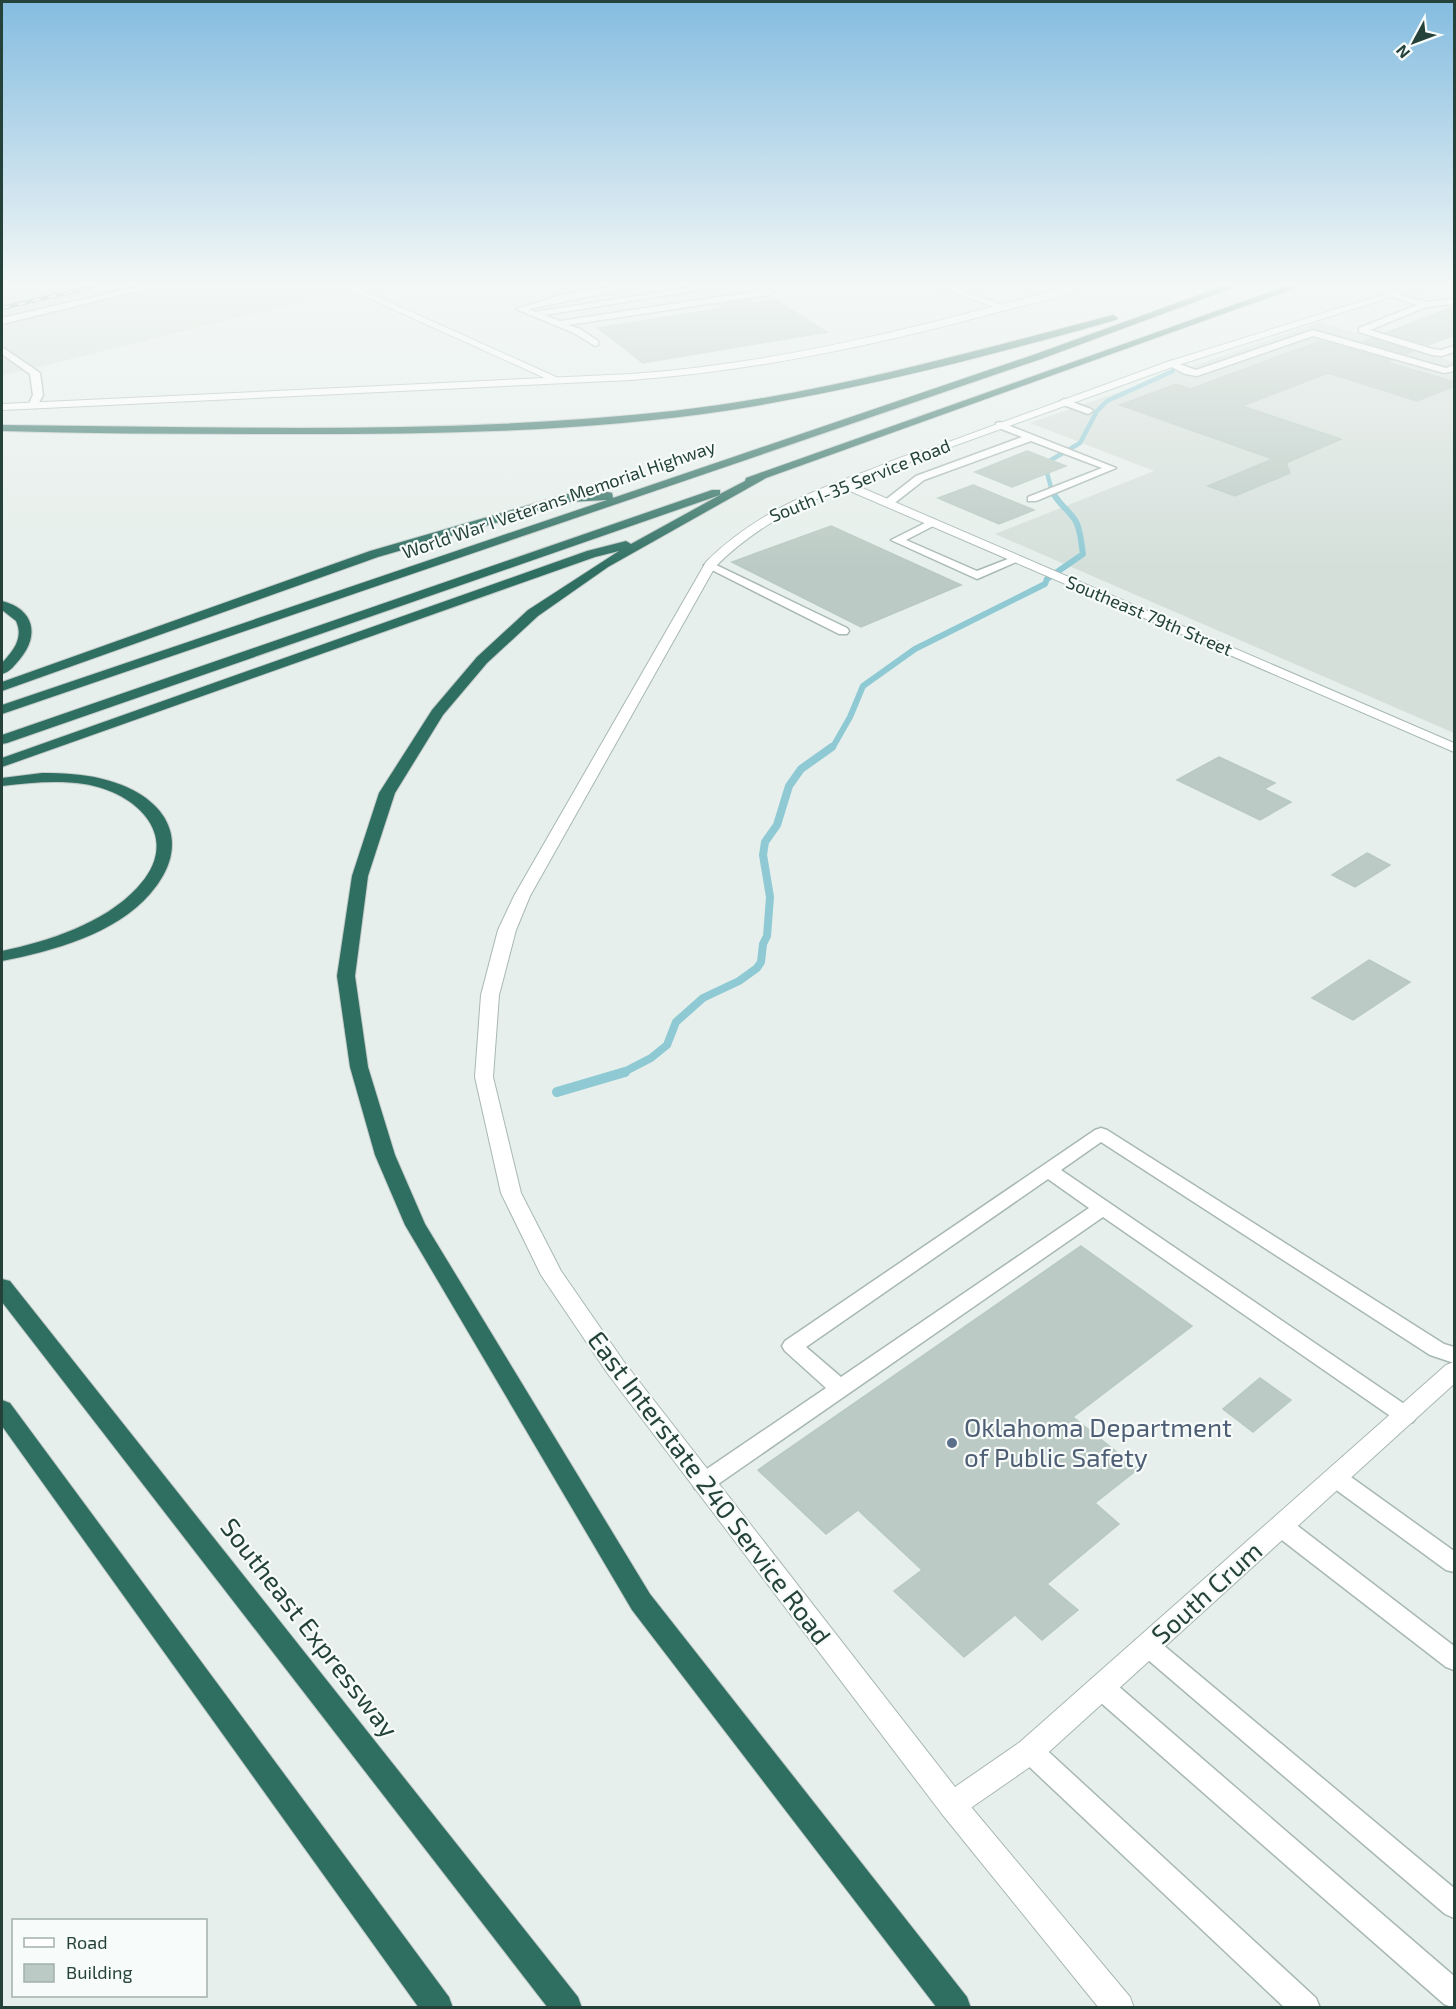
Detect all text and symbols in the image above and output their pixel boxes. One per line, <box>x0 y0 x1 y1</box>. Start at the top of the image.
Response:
north arrow <box>1384 12 1444 72</box>
text: N <box>1391 42 1413 63</box>
street label: South I-35 Service Road <box>766 434 953 526</box>
street label: World War I Veterans Memorial Highway <box>399 435 719 563</box>
street label: Southeast 79th Street <box>1063 570 1236 660</box>
street label: East Interstate 240 Service Road <box>582 1324 838 1650</box>
place label: Oklahoma Department of Public Safety <box>964 1411 1232 1472</box>
marker: Oklahoma Department of Public Safety <box>945 1436 959 1450</box>
street label: Southeast Expressway <box>215 1511 406 1743</box>
street label: South Crum <box>1144 1534 1268 1650</box>
legend <box>12 1919 207 1997</box>
text: Road <box>66 1931 107 1953</box>
text: Building <box>66 1961 133 1983</box>

